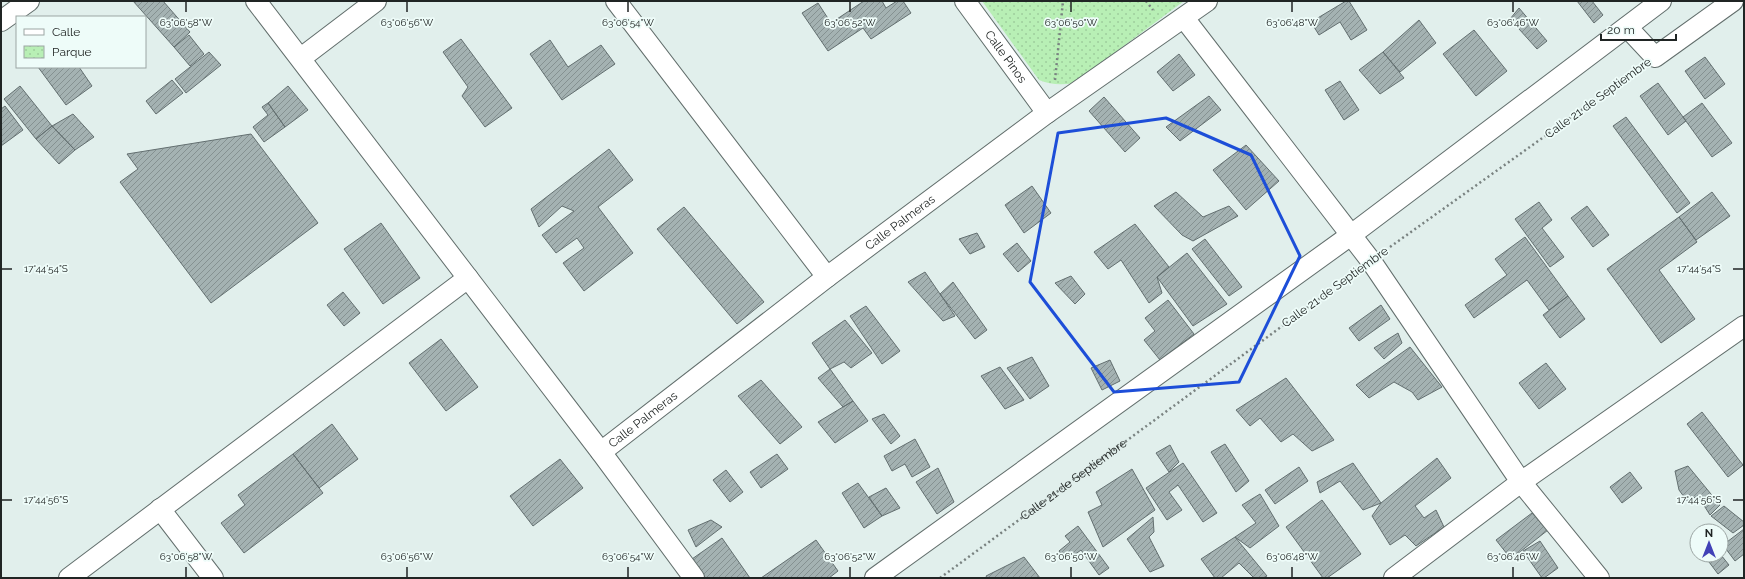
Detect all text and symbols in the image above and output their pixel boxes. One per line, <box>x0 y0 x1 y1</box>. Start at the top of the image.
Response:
legend <box>16 16 146 68</box>
scale bar <box>1601 16 1676 42</box>
text: 63°06'58"W <box>160 17 213 28</box>
text: 63°06'56"W <box>381 17 434 28</box>
text: 63°06'54"W <box>602 17 654 28</box>
text: 63°06'52"W <box>824 17 876 28</box>
text: 63°06'50"W <box>1045 17 1098 28</box>
text: 63°06'48"W <box>1266 17 1318 28</box>
text: 63°06'46"W <box>1487 17 1539 28</box>
text: 20 m <box>1607 23 1635 37</box>
text: Calle <box>52 25 80 39</box>
street label: Calle Pinos <box>982 28 1030 86</box>
text: Parque <box>52 45 92 59</box>
street label: Calle 21 de Septiembre <box>1542 55 1654 141</box>
street label: Calle Palmeras <box>863 192 938 253</box>
street label: Calle 21 de Septiembre <box>1279 244 1391 330</box>
text: 17°44'54"S <box>24 263 68 274</box>
text: 17°44'54"S <box>1677 263 1721 274</box>
street label: Calle Palmeras <box>606 388 680 451</box>
street label: Calle 21 de Septiembre <box>1018 436 1130 523</box>
text: 17°44'56"S <box>24 494 68 505</box>
text: 17°44'56"S <box>1677 494 1721 505</box>
north arrow <box>1689 523 1729 563</box>
text: N <box>1705 527 1713 540</box>
text: 63°06'58"W <box>160 551 213 562</box>
text: 63°06'56"W <box>381 551 434 562</box>
text: 63°06'54"W <box>602 551 654 562</box>
text: 63°06'52"W <box>824 551 876 562</box>
text: 63°06'50"W <box>1045 551 1098 562</box>
text: 63°06'48"W <box>1266 551 1318 562</box>
text: 63°06'46"W <box>1487 551 1539 562</box>

